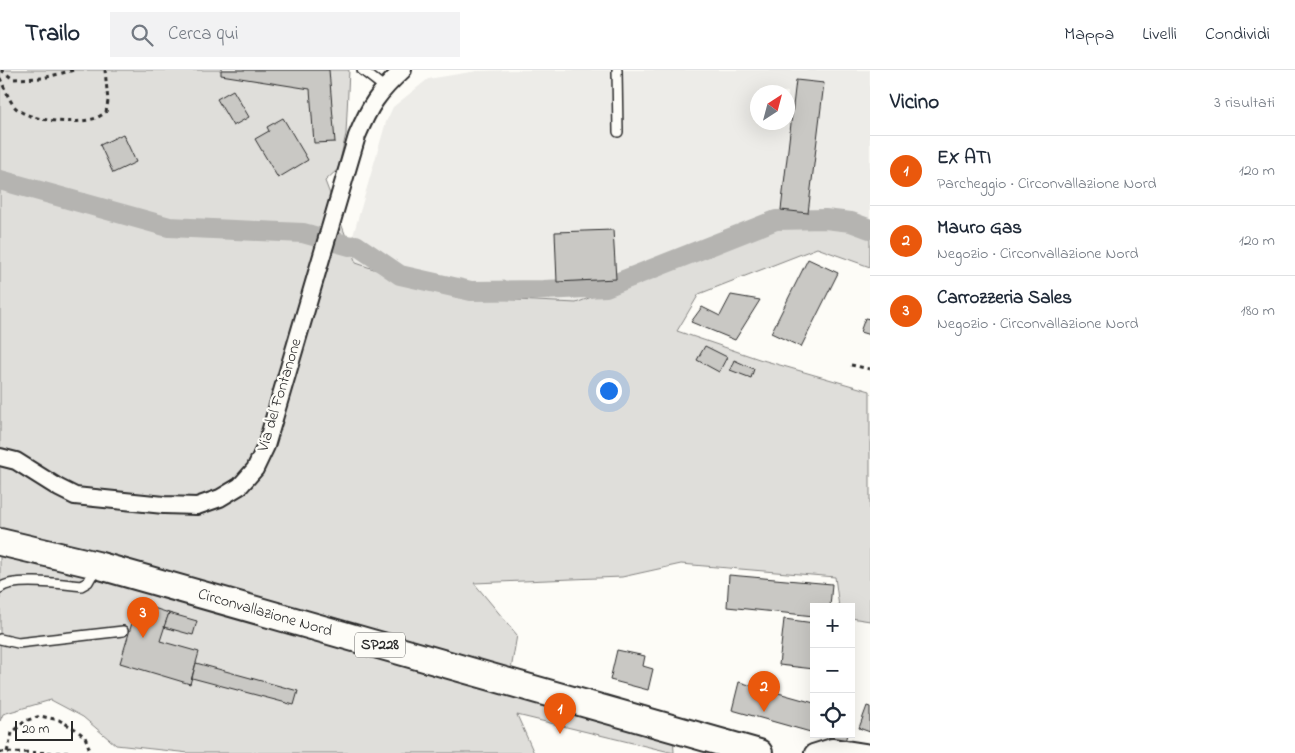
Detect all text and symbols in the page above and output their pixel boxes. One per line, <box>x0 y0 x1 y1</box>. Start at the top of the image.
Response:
search box <box>110 12 460 57</box>
text: Trailo <box>25 17 80 52</box>
icon: search <box>128 21 156 49</box>
text: Cerca qui <box>168 21 238 48</box>
text: Mappa <box>1064 22 1114 48</box>
text: Livelli <box>1142 22 1177 48</box>
text: Condividi <box>1205 22 1270 48</box>
north arrow <box>750 85 795 130</box>
text: Vicino <box>890 88 939 118</box>
text: 3 risultati <box>1214 91 1275 115</box>
text: EX ATI <box>937 145 991 172</box>
text: 1 <box>903 159 909 183</box>
text: 120 m <box>1239 159 1275 183</box>
text: Parcheggio · Circonvallazione Nord <box>937 172 1157 196</box>
text: Mauro Gas <box>937 215 1022 242</box>
text: 2 <box>902 229 910 253</box>
text: 120 m <box>1239 229 1275 253</box>
text: Negozio · Circonvallazione Nord <box>937 242 1139 266</box>
text: Carrozzeria Sales <box>937 285 1072 312</box>
text: 3 <box>903 299 909 323</box>
text: 180 m <box>1241 299 1275 323</box>
text: Negozio · Circonvallazione Nord <box>937 312 1139 336</box>
street label: Via del Fontanone <box>251 335 309 455</box>
your location <box>596 378 622 404</box>
street label: Circonvallazione Nord <box>195 582 335 644</box>
pin: 3 <box>127 597 159 638</box>
map controls <box>810 603 855 738</box>
button: + <box>810 603 855 648</box>
road number: SP228 <box>355 632 405 658</box>
button: − <box>810 648 855 693</box>
pin: 2 <box>748 671 780 712</box>
pin: 1 <box>544 693 576 734</box>
button: locate <box>810 693 855 738</box>
scale bar <box>15 718 72 741</box>
text: 20 m <box>22 719 49 740</box>

